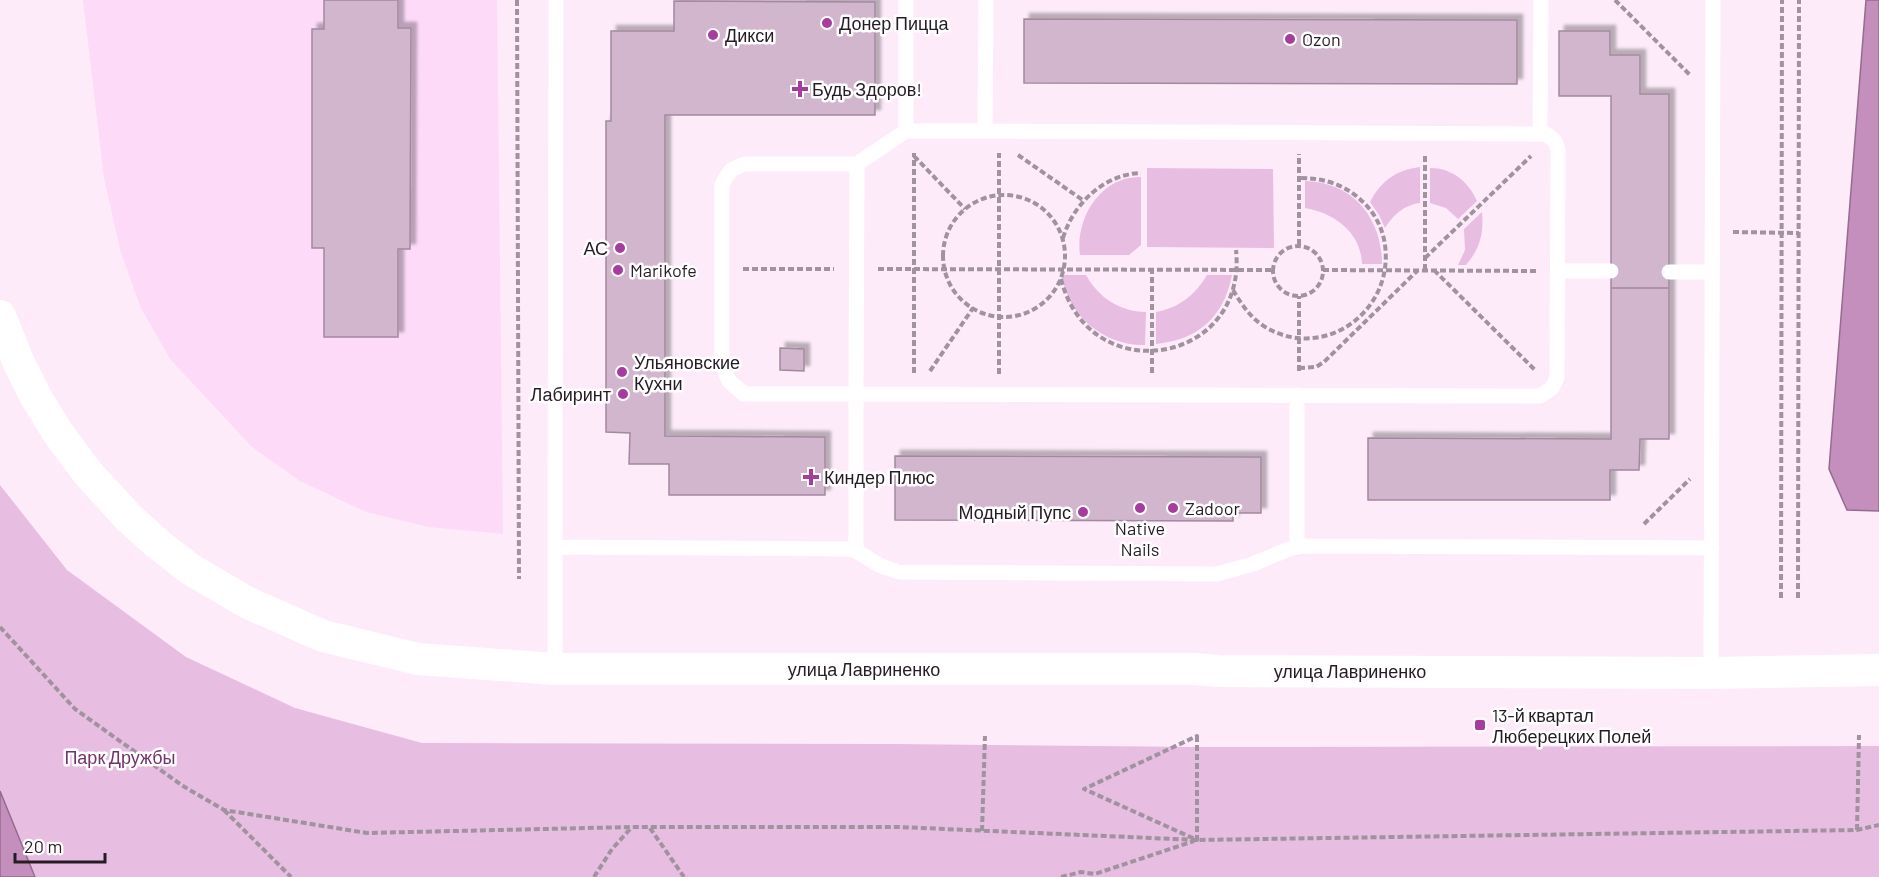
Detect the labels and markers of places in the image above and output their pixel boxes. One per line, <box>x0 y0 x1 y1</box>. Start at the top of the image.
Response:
place label: Донер Пицца <box>839 12 950 34</box>
marker: Донер Пицца <box>820 16 834 30</box>
place label: Дикси <box>725 24 774 46</box>
marker: Дикси <box>706 28 720 42</box>
place label: Ozon <box>1302 28 1341 50</box>
marker: Ozon <box>1283 32 1297 46</box>
place label: Будь Здоров! <box>812 78 922 100</box>
marker: Будь Здоров! <box>793 82 807 96</box>
place label: АС <box>583 237 608 259</box>
marker: АС <box>613 241 627 255</box>
place label: Marikofe <box>630 259 697 281</box>
marker: Marikofe <box>611 263 625 277</box>
place label: Ульяновские Кухни <box>634 351 740 394</box>
marker: Ульяновские Кухни <box>615 365 629 379</box>
place label: Лабиринт <box>531 383 611 405</box>
marker: Лабиринт <box>616 387 630 401</box>
place label: Киндер Плюс <box>824 466 935 488</box>
marker: Киндер Плюс <box>802 468 820 486</box>
place label: Zadoor <box>1185 497 1241 519</box>
place label: Модный Пупс <box>958 501 1071 523</box>
marker: Native Nails <box>1133 501 1147 515</box>
marker: Zadoor <box>1166 501 1180 515</box>
marker: Модный Пупс <box>1076 505 1090 519</box>
place label: Native Nails <box>1115 517 1165 560</box>
place label: 13-й квартал Люберецких Полей <box>1492 704 1651 747</box>
marker: 13-й квартал Люберецких Полей <box>1473 718 1487 732</box>

